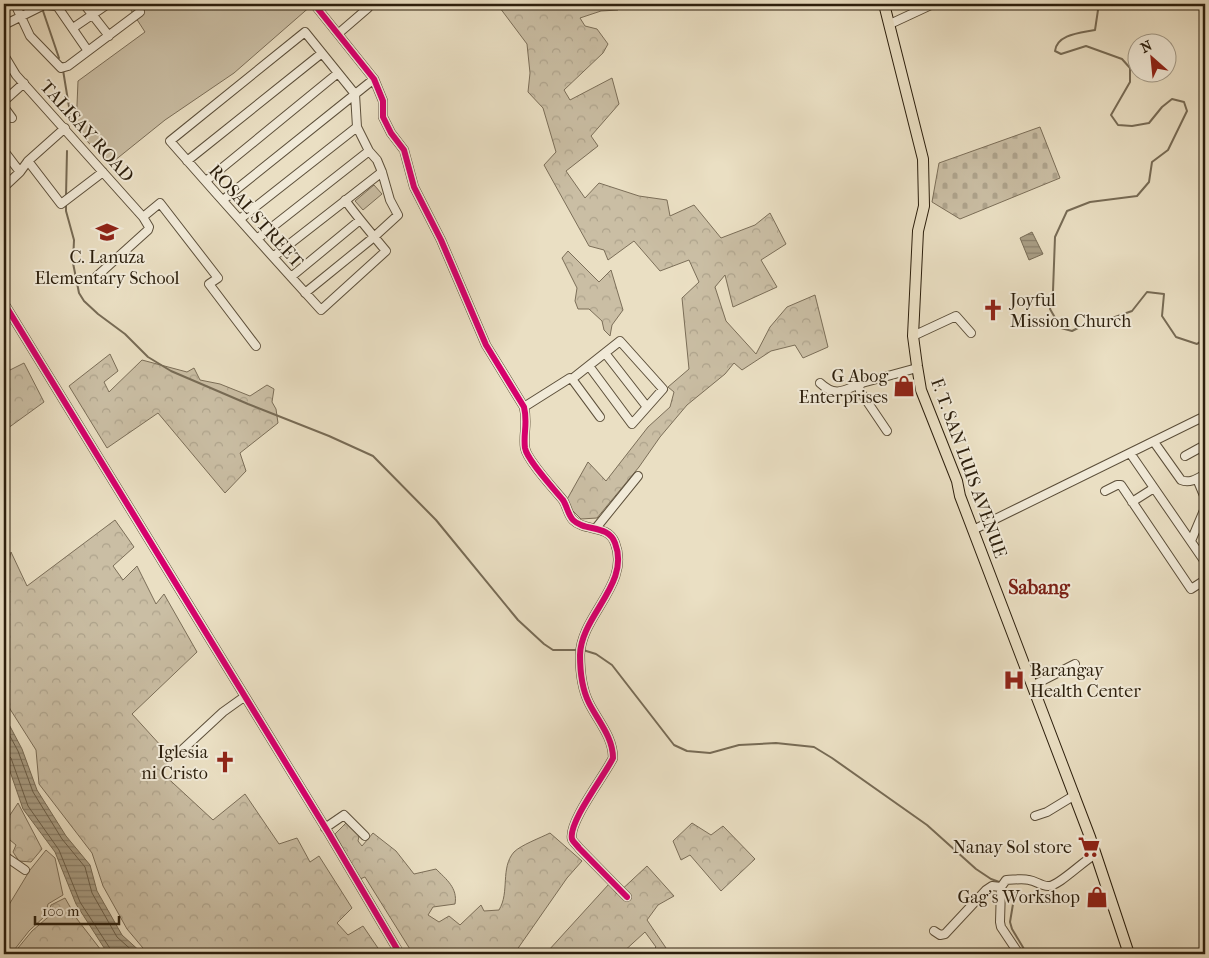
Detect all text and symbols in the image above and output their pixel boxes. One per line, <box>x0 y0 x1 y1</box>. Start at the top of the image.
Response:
north arrow <box>1126 32 1176 82</box>
text: N <box>1138 37 1155 57</box>
street label: TALISAY ROAD <box>35 76 138 187</box>
street label: ROSAL STREET <box>204 161 308 273</box>
school or university icon: C. Lanuza Elementary School <box>94 219 120 245</box>
place label: C. Lanuza Elementary School <box>35 247 179 289</box>
place label: Joyful Mission Church <box>1008 290 1131 332</box>
church icon: Joyful Mission Church <box>980 297 1006 323</box>
place label: G Abog Enterprises <box>798 366 888 408</box>
shop icon: G Abog Enterprises <box>891 373 917 399</box>
street label: F. T. SAN LUIS AVENUE <box>926 375 1011 561</box>
district label: Sabang <box>1008 576 1071 599</box>
place label: Barangay Health Center <box>1030 660 1141 702</box>
hospital icon: Barangay Health Center <box>1001 667 1027 693</box>
place label: Iglesia ni Cristo <box>141 742 209 784</box>
church icon: Iglesia ni Cristo <box>212 749 238 775</box>
supermarket icon: Nanay Sol store <box>1076 834 1102 860</box>
place label: Nanay Sol store <box>953 837 1072 858</box>
shop icon: Gag's Workshop <box>1084 884 1110 910</box>
place label: Gag's Workshop <box>957 887 1080 908</box>
scale bar <box>35 893 119 925</box>
text: 100 m <box>42 902 80 920</box>

